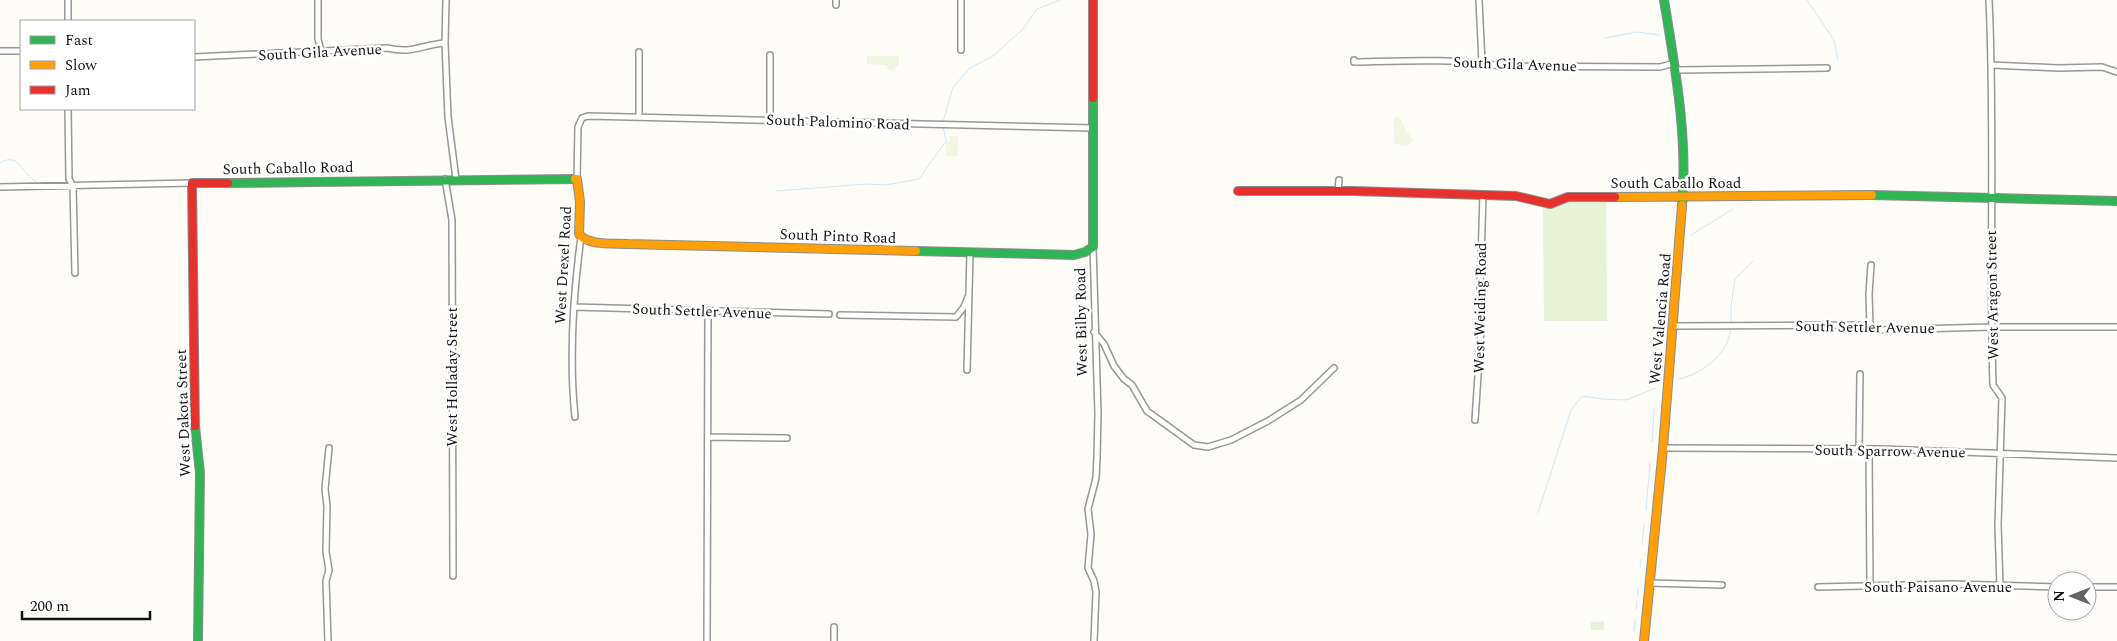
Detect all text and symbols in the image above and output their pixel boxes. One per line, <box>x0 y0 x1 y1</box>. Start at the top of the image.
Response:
legend <box>20 20 195 110</box>
text: Fast <box>65 29 93 52</box>
street label: South Gila Avenue <box>258 38 382 67</box>
street label: South Gila Avenue <box>1453 51 1577 78</box>
text: Slow <box>65 54 97 77</box>
text: Jam <box>65 79 91 102</box>
street label: South Palomino Road <box>766 109 910 136</box>
street label: South Caballo Road <box>222 156 354 181</box>
street label: South Caballo Road <box>1611 172 1741 195</box>
street label: West Drexel Road <box>549 205 578 325</box>
street label: South Pinto Road <box>779 223 897 250</box>
street label: West Aragon Street <box>1980 230 2005 360</box>
street label: West Weiding Road <box>1468 242 1493 374</box>
street label: West Valencia Road <box>1643 252 1678 386</box>
street label: West Bilby Road <box>1069 267 1094 377</box>
street label: South Settler Avenue <box>632 298 772 325</box>
street label: West Holladay Street <box>441 307 464 447</box>
street label: South Settler Avenue <box>1795 315 1935 340</box>
street label: West Dakota Street <box>170 349 197 477</box>
street label: South Sparrow Avenue <box>1814 439 1966 464</box>
north arrow <box>2047 571 2097 621</box>
street label: South Paisano Avenue <box>1864 576 2012 599</box>
scale bar <box>22 588 150 620</box>
text: N <box>2049 590 2070 602</box>
text: 200 m <box>30 595 69 618</box>

